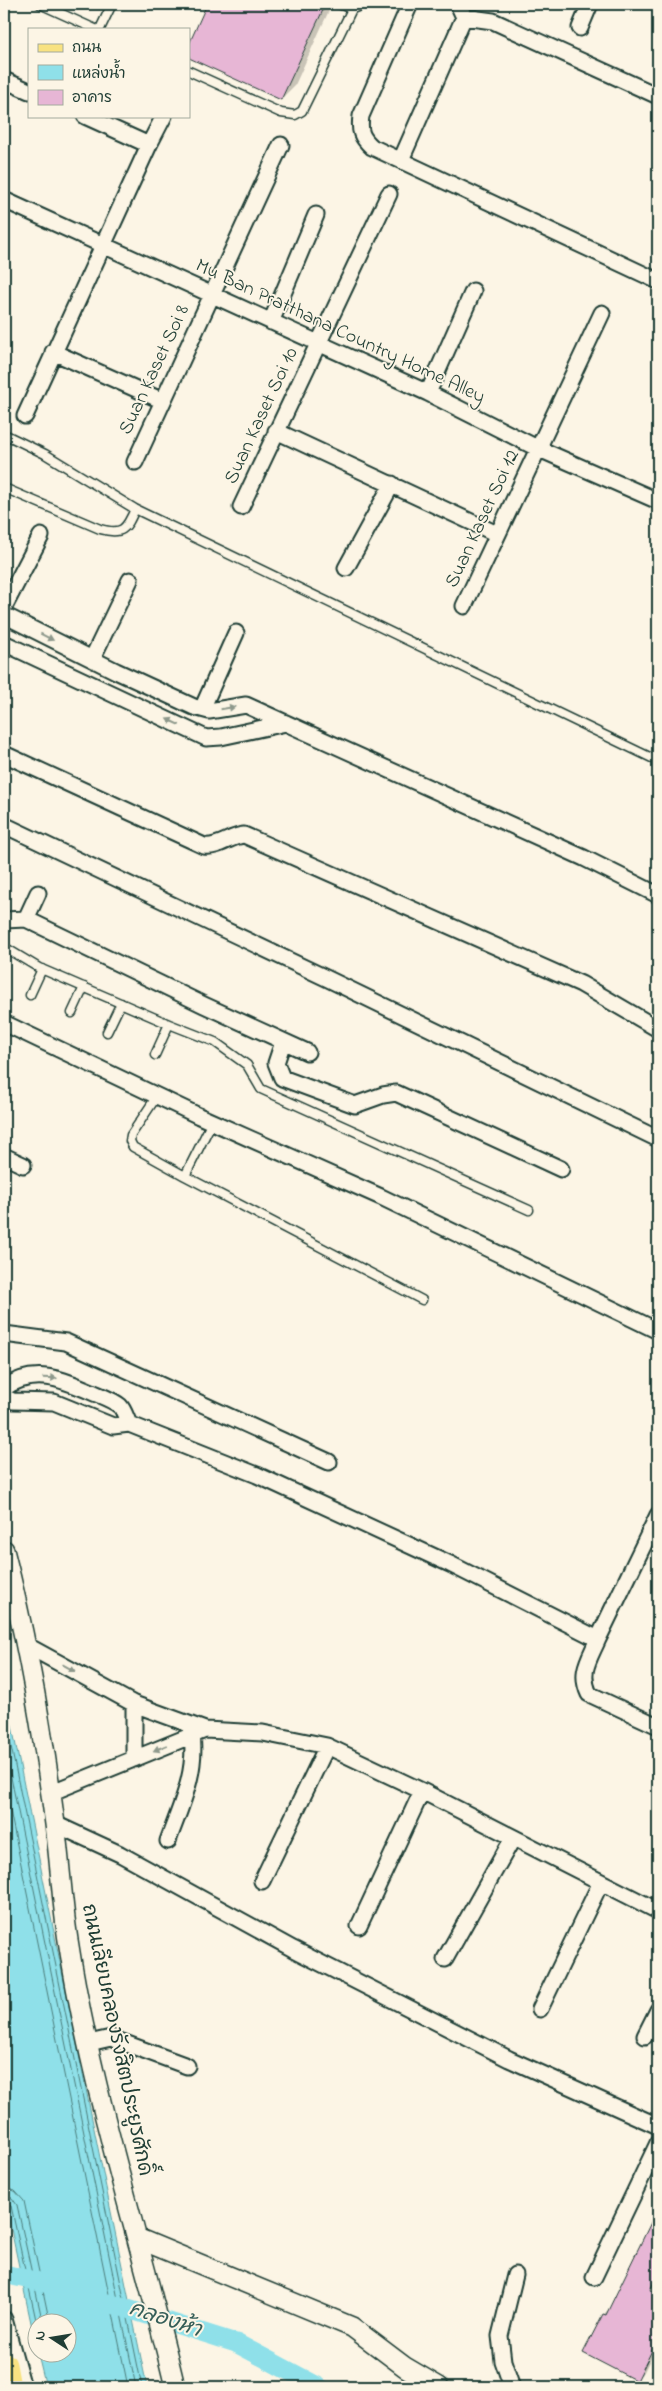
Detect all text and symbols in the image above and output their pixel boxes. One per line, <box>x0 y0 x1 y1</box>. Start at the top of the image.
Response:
legend <box>28 28 190 118</box>
text: ถนน <box>72 37 101 59</box>
text: แหล่งน้ำ <box>72 59 126 85</box>
text: อาคาร <box>72 87 112 109</box>
street label: Mu Ban Pratthana Country Home Alley <box>190 252 490 412</box>
street label: Suan Kaset Soi 8 <box>112 300 198 440</box>
street label: Suan Kaset Soi 10 <box>218 342 307 489</box>
street label: Suan Kaset Soi 12 <box>438 445 528 593</box>
one-way arrow <box>40 633 55 641</box>
one-way arrow <box>221 703 237 711</box>
one-way arrow <box>166 718 180 726</box>
one-way arrow <box>42 1374 58 1382</box>
one-way arrow <box>62 1664 75 1673</box>
one-way arrow <box>153 1745 167 1753</box>
street label: ถนนเลียบคลองรังสิตประยูรศักดิ์ <box>73 1900 165 2179</box>
water label: คลองห้า <box>125 2294 207 2346</box>
north arrow <box>28 2314 78 2364</box>
text: N <box>29 2329 52 2342</box>

